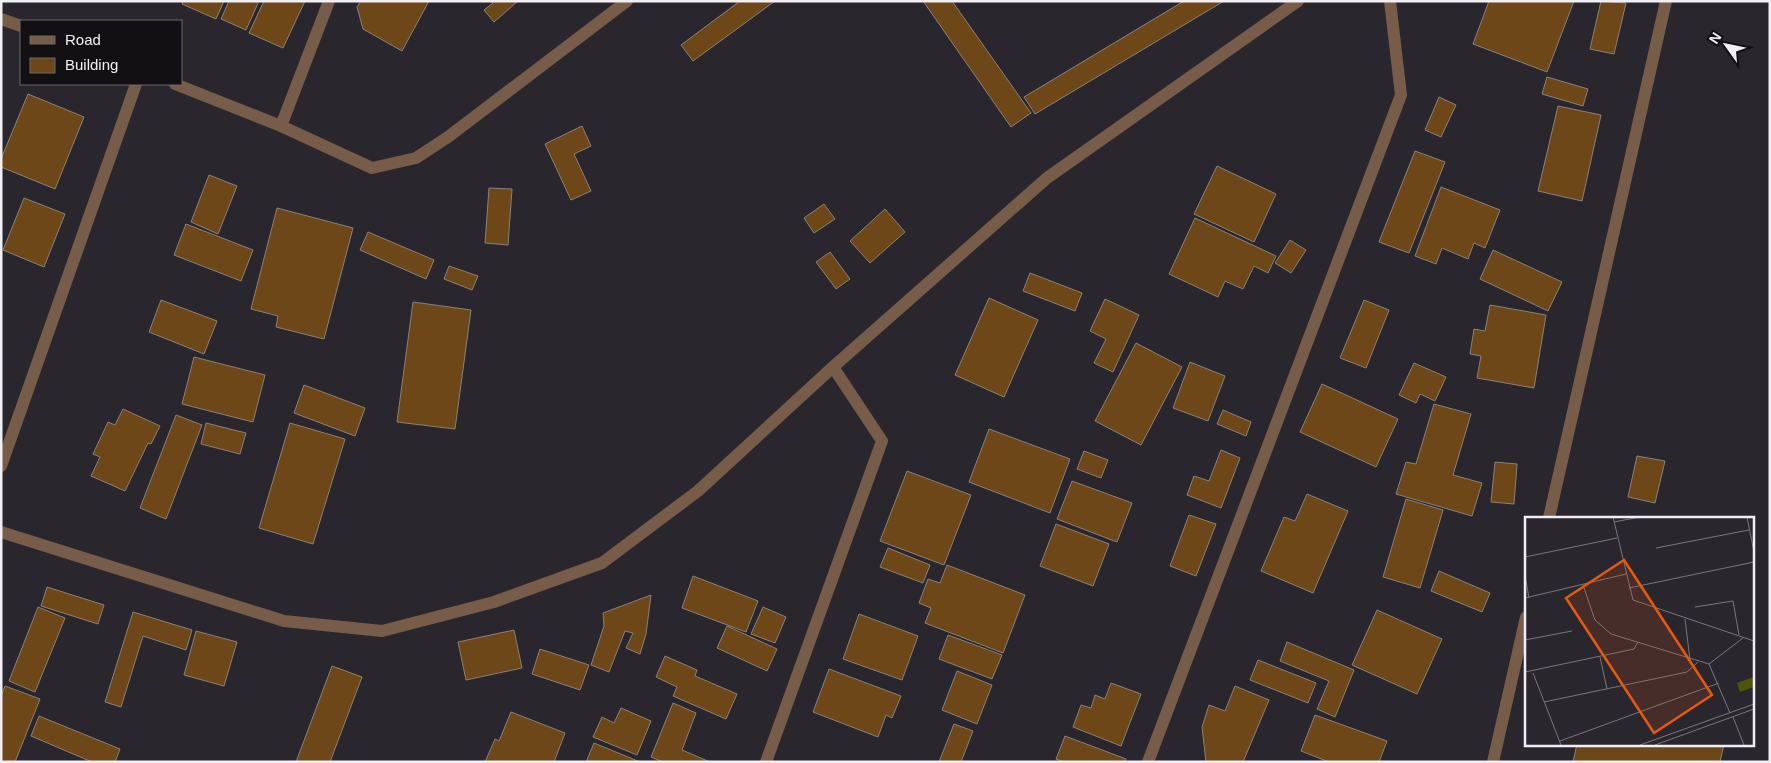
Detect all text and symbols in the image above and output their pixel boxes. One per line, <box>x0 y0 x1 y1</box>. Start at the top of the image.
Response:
legend <box>20 20 182 85</box>
north arrow <box>1701 20 1751 70</box>
text: N <box>1706 29 1725 47</box>
text: Road <box>65 31 101 48</box>
text: Building <box>65 56 118 73</box>
inset map <box>1525 517 1754 746</box>

